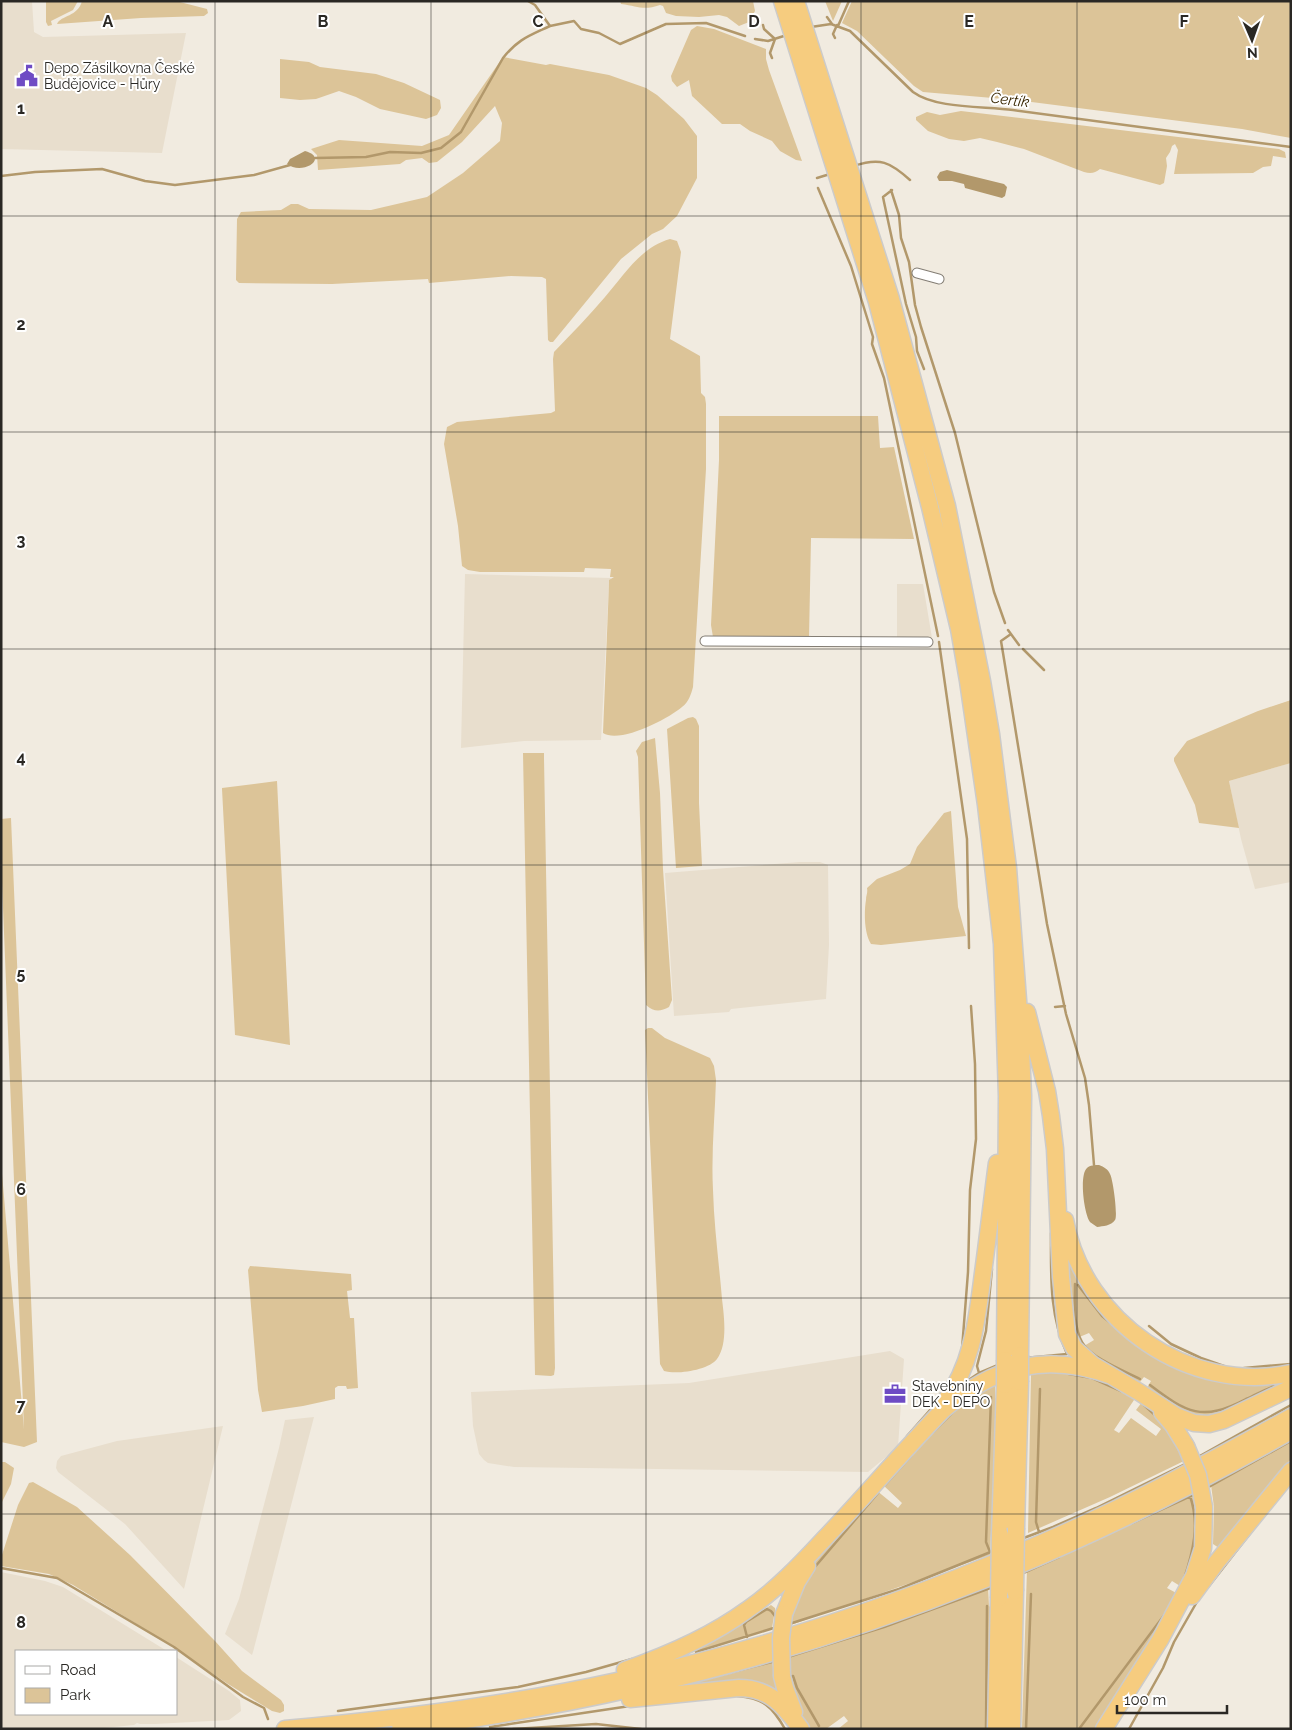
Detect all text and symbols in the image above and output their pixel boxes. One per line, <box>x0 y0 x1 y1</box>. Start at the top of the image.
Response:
text: A <box>103 12 114 31</box>
text: B <box>318 12 329 31</box>
text: C <box>533 12 544 31</box>
text: D <box>748 12 760 31</box>
text: E <box>964 12 974 31</box>
text: F <box>1179 12 1189 31</box>
north arrow <box>1227 15 1277 65</box>
text: N <box>1247 45 1258 61</box>
place label: Depo Zásilkovna České Budějovice - Hůry <box>44 58 195 92</box>
public building icon: Depo Zásilkovna České Budějovice - Hůry <box>14 63 40 89</box>
water label: Čertík <box>990 88 1031 111</box>
text: 1 <box>17 99 25 118</box>
text: 2 <box>16 315 26 334</box>
text: 3 <box>17 531 26 550</box>
text: 4 <box>16 748 26 767</box>
text: 5 <box>17 964 26 983</box>
text: 6 <box>16 1180 26 1199</box>
place label: Stavebniny DEK - DEPO <box>912 1378 990 1410</box>
office icon: Stavebniny DEK - DEPO <box>882 1381 908 1407</box>
text: 7 <box>17 1396 26 1415</box>
text: 8 <box>16 1613 26 1632</box>
legend <box>15 1650 178 1715</box>
text: Road <box>60 1661 96 1679</box>
scale bar <box>1117 1682 1227 1714</box>
text: Park <box>60 1686 91 1704</box>
text: 100 m <box>1124 1691 1166 1709</box>

